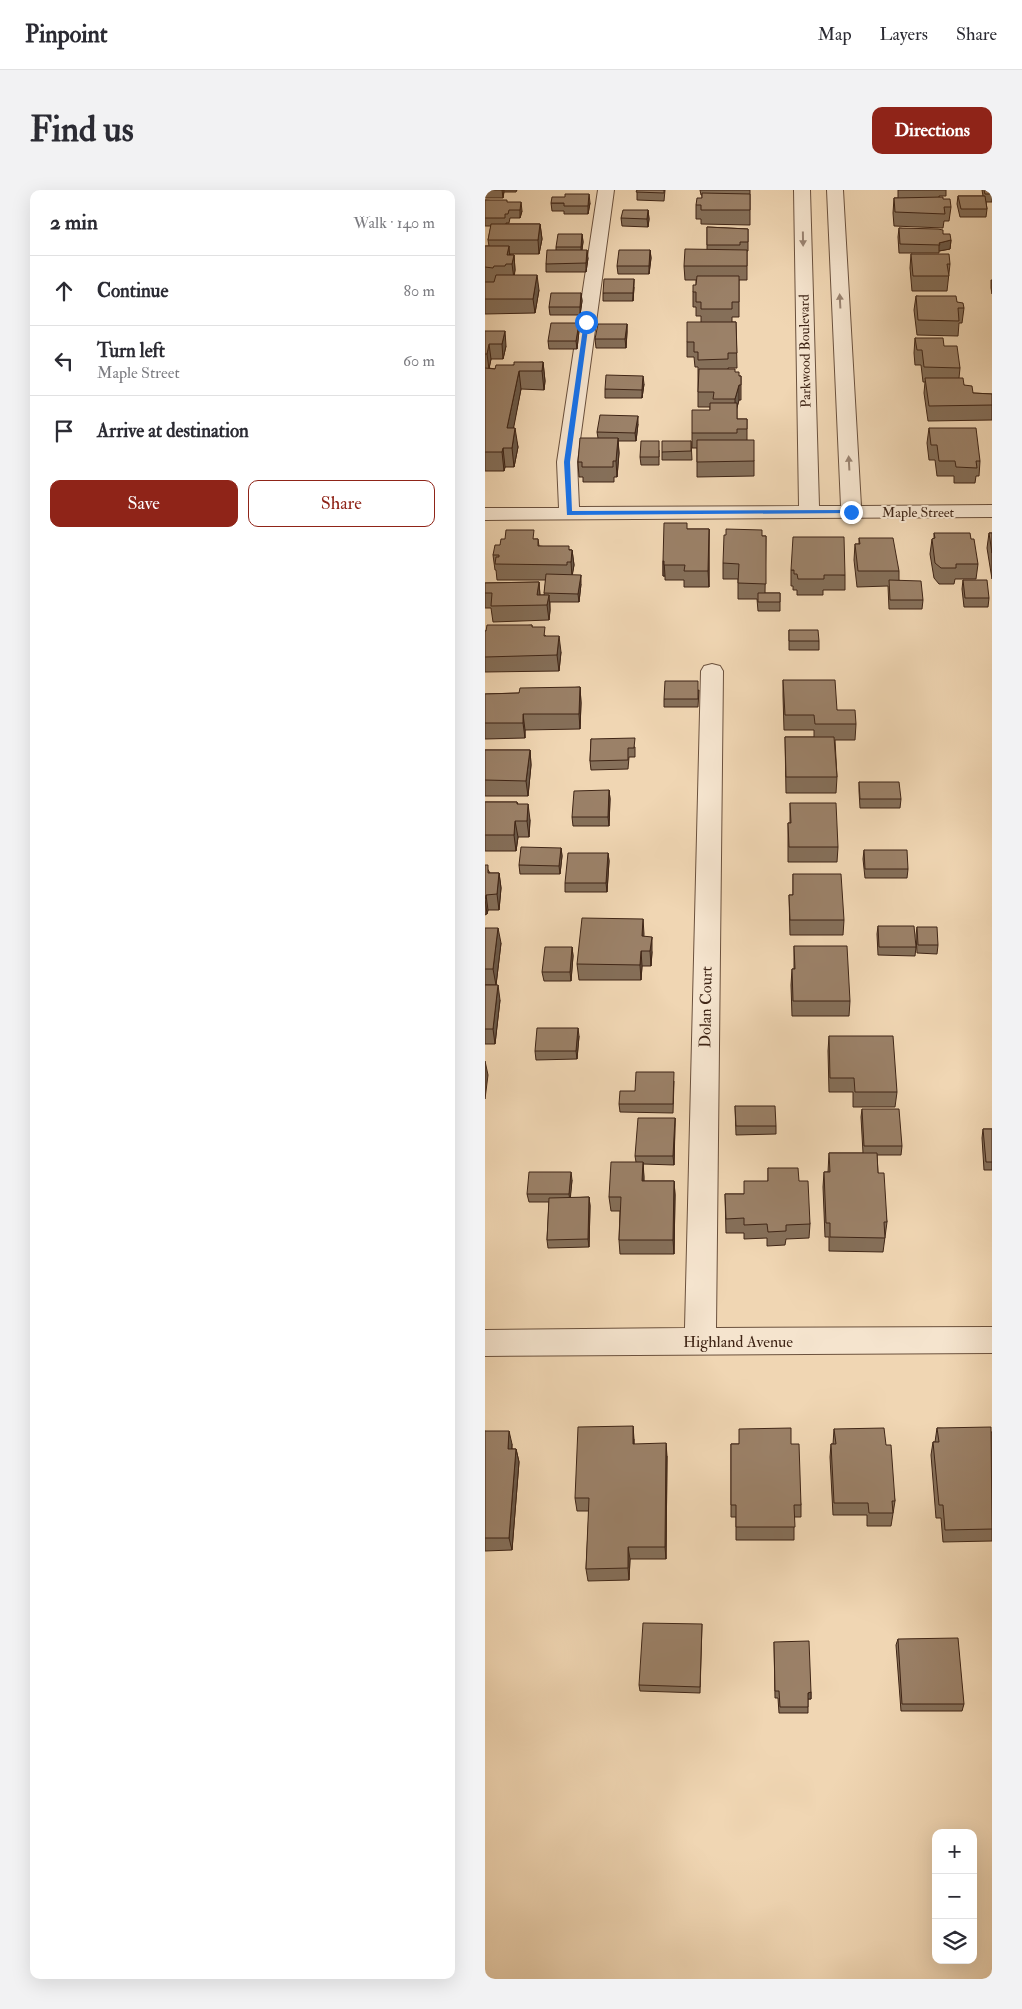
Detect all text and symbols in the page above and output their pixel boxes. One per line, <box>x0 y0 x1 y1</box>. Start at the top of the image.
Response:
text: Pinpoint <box>25 19 108 50</box>
text: Map <box>818 23 852 46</box>
text: Layers <box>880 23 928 46</box>
text: Share <box>956 23 997 46</box>
button: Directions <box>872 107 992 154</box>
text: Find us <box>30 108 134 152</box>
text: 2 min <box>50 209 98 236</box>
text: Walk · 140 m <box>354 213 435 233</box>
one-way arrow <box>799 231 807 247</box>
icon: ahead <box>50 277 78 305</box>
text: Continue <box>97 279 168 303</box>
text: 80 m <box>404 281 435 301</box>
one-way arrow <box>836 293 844 309</box>
street label: Parkwood Boulevard <box>796 294 814 408</box>
route start <box>575 311 598 334</box>
text: Turn left <box>97 339 165 363</box>
icon: left <box>50 347 78 375</box>
text: 60 m <box>403 351 435 371</box>
text: Maple Street <box>97 363 180 383</box>
icon: arrive <box>50 417 78 445</box>
text: Arrive at destination <box>97 419 249 443</box>
one-way arrow <box>844 455 852 471</box>
button: Save <box>50 480 238 527</box>
button: Share <box>248 480 435 527</box>
route end <box>840 501 863 524</box>
street label: Maple Street <box>882 504 955 522</box>
street label: Dolan Court <box>695 966 717 1048</box>
street label: Highland Avenue <box>683 1332 793 1352</box>
map controls <box>932 1829 977 1964</box>
button: + <box>932 1829 977 1874</box>
button: − <box>932 1874 977 1919</box>
button: layers <box>932 1919 977 1964</box>

